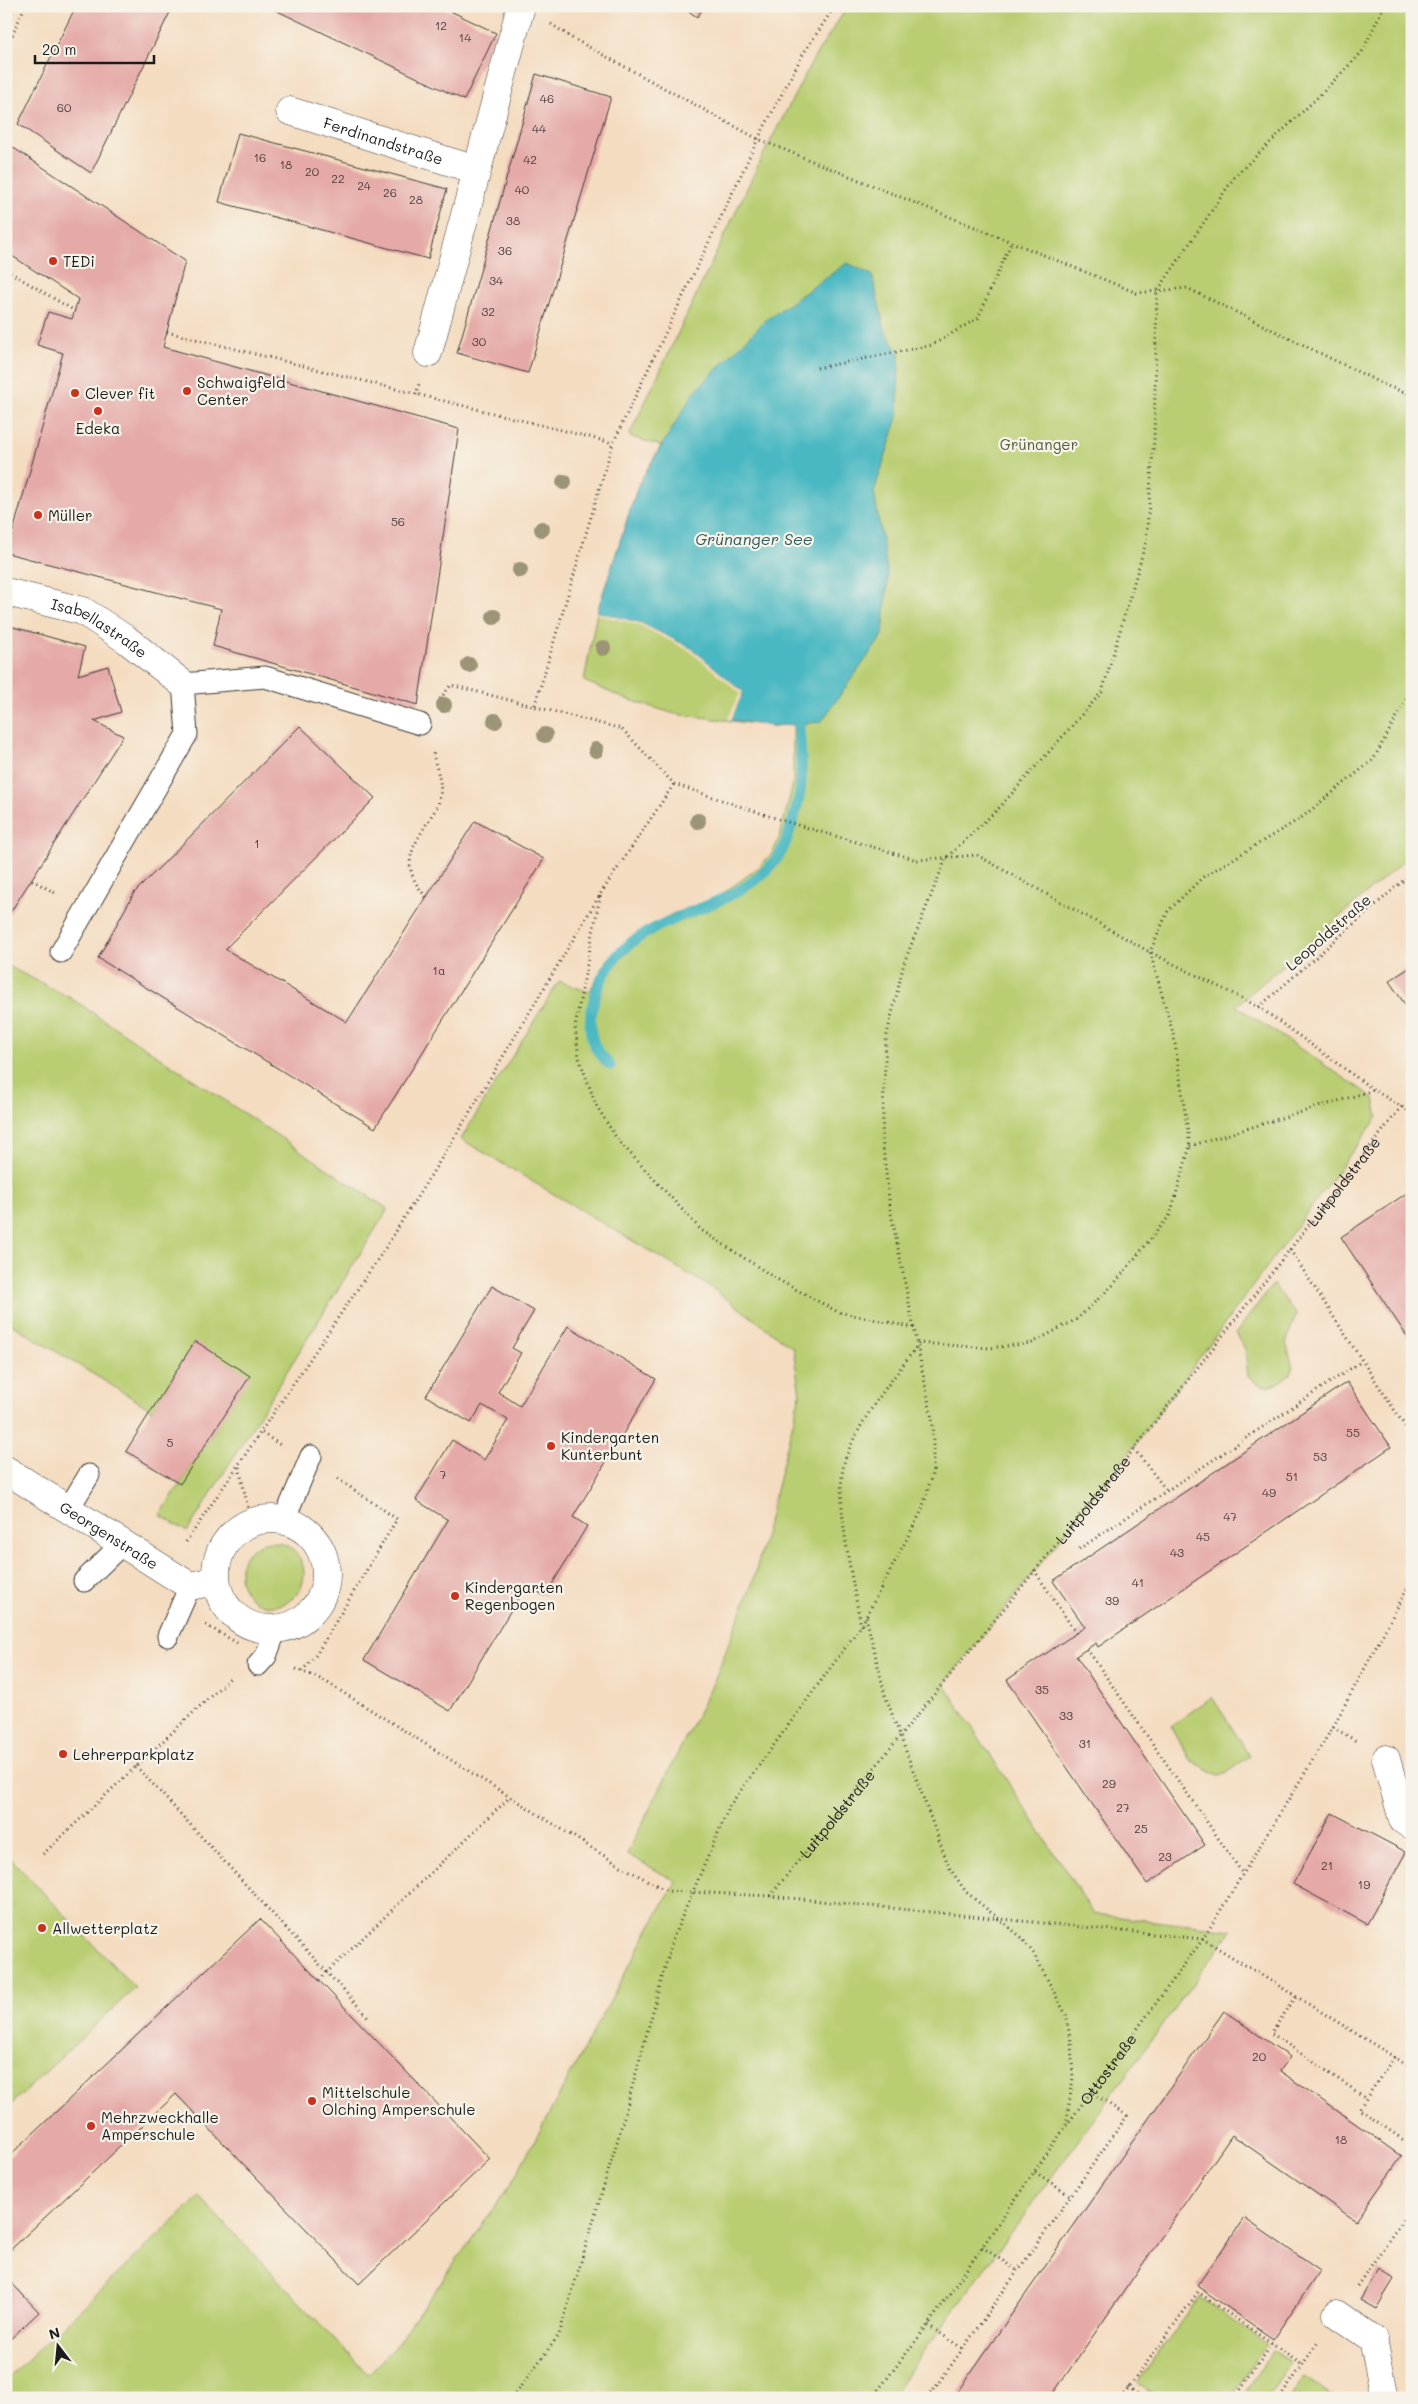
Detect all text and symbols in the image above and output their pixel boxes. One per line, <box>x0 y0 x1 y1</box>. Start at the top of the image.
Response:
house number: 12 <box>435 17 447 33</box>
house number: 14 <box>459 29 471 45</box>
scale bar <box>35 32 154 64</box>
text: 20 m <box>42 39 76 59</box>
house number: 46 <box>540 90 554 106</box>
house number: 60 <box>57 99 72 115</box>
street label: Ferdinandstraße <box>321 112 446 169</box>
house number: 44 <box>532 120 546 136</box>
house number: 16 <box>254 149 266 165</box>
house number: 42 <box>523 151 537 167</box>
house number: 18 <box>280 156 292 172</box>
house number: 20 <box>305 163 320 179</box>
house number: 22 <box>331 170 345 186</box>
house number: 24 <box>357 177 371 193</box>
house number: 40 <box>515 181 530 197</box>
house number: 26 <box>383 184 397 200</box>
house number: 28 <box>409 191 423 207</box>
house number: 38 <box>506 212 520 228</box>
house number: 36 <box>498 242 512 258</box>
place label: TEDi <box>63 251 95 271</box>
marker: TEDi <box>47 255 59 267</box>
house number: 34 <box>489 272 503 288</box>
house number: 32 <box>481 303 495 319</box>
house number: 30 <box>472 333 487 349</box>
place label: Schwaigfeld Center <box>197 372 285 409</box>
place label: Clever fit <box>85 383 155 403</box>
marker: Schwaigfeld Center <box>181 385 193 397</box>
marker: Clever fit <box>69 387 81 399</box>
marker: Edeka <box>92 405 104 417</box>
place label: Edeka <box>76 418 120 438</box>
park label: Grünanger <box>1000 434 1078 454</box>
place label: Müller <box>48 505 93 525</box>
marker: Müller <box>32 509 44 521</box>
house number: 56 <box>391 513 405 529</box>
water label: Grünanger See <box>695 528 813 549</box>
street label: Isabellastraße <box>49 593 151 662</box>
house number: 1 <box>254 835 260 851</box>
street label: Leopoldstraße <box>1281 889 1375 975</box>
house number: 1a <box>433 962 445 978</box>
street label: Luitpoldstraße <box>1302 1133 1384 1230</box>
house number: 55 <box>1346 1424 1360 1440</box>
place label: Kindergarten Kunterbunt <box>561 1427 659 1464</box>
house number: 5 <box>167 1434 174 1450</box>
marker: Kindergarten Kunterbunt <box>545 1440 557 1452</box>
house number: 53 <box>1313 1448 1327 1464</box>
street label: Luitpoldstraße <box>1051 1451 1135 1548</box>
house number: 7 <box>440 1466 447 1482</box>
house number: 51 <box>1286 1468 1298 1484</box>
house number: 49 <box>1262 1484 1276 1500</box>
street label: Georgenstraße <box>56 1497 162 1574</box>
house number: 47 <box>1223 1508 1237 1524</box>
house number: 45 <box>1196 1528 1210 1544</box>
house number: 43 <box>1170 1544 1184 1560</box>
house number: 41 <box>1132 1574 1144 1590</box>
place label: Kindergarten Regenbogen <box>465 1577 563 1614</box>
marker: Kindergarten Regenbogen <box>449 1590 461 1602</box>
house number: 39 <box>1105 1592 1119 1608</box>
house number: 35 <box>1035 1681 1049 1697</box>
house number: 33 <box>1059 1707 1073 1723</box>
house number: 31 <box>1079 1735 1091 1751</box>
place label: Lehrerparkplatz <box>73 1744 194 1764</box>
marker: Lehrerparkplatz <box>57 1748 69 1760</box>
street label: Luitpoldstraße <box>795 1765 879 1862</box>
house number: 29 <box>1102 1775 1116 1791</box>
house number: 27 <box>1116 1799 1130 1815</box>
house number: 25 <box>1134 1820 1148 1836</box>
house number: 23 <box>1158 1848 1172 1864</box>
house number: 21 <box>1321 1857 1333 1873</box>
house number: 19 <box>1358 1876 1370 1892</box>
place label: Allwetterplatz <box>52 1918 158 1938</box>
marker: Allwetterplatz <box>36 1922 48 1934</box>
street label: Ottostraße <box>1075 2029 1141 2109</box>
house number: 20 <box>1252 2048 1267 2064</box>
place label: Mittelschule Olching Amperschule <box>322 2082 476 2119</box>
marker: Mittelschule Olching Amperschule <box>306 2095 318 2107</box>
place label: Mehrzweckhalle Amperschule <box>101 2107 219 2144</box>
marker: Mehrzweckhalle Amperschule <box>85 2120 97 2132</box>
house number: 18 <box>1335 2131 1347 2147</box>
north arrow <box>32 2322 82 2372</box>
text: N <box>47 2322 62 2344</box>

